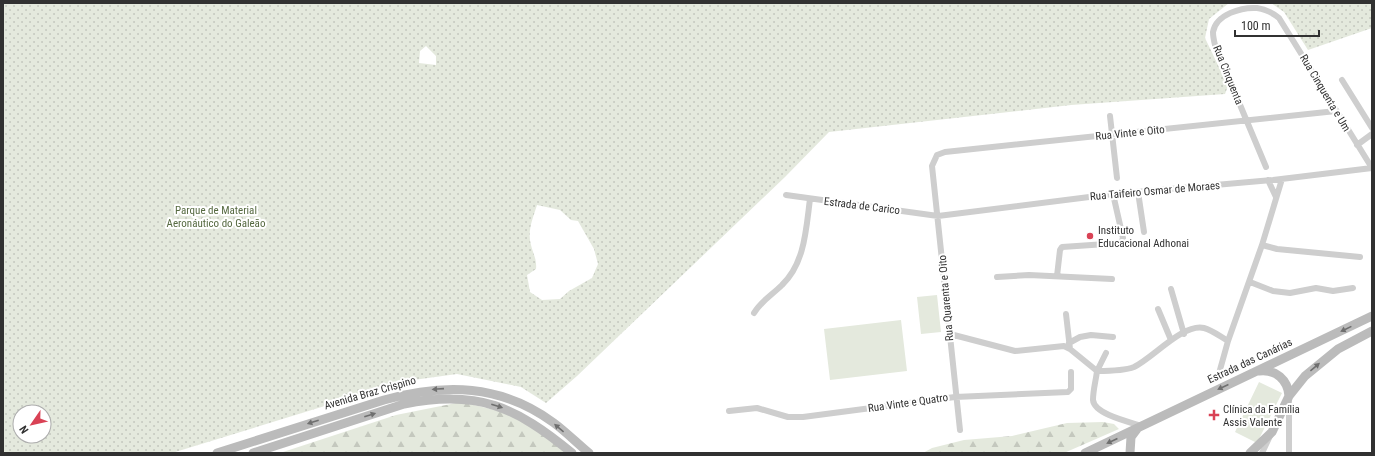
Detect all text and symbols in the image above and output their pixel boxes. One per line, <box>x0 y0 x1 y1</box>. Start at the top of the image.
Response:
scale bar <box>1235 12 1319 38</box>
text: 100 m <box>1241 19 1271 33</box>
street label: Rua Cinquenta <box>1210 43 1246 107</box>
street label: Rua Cinquenta e Um <box>1297 52 1353 134</box>
street label: Rua Vinte e Oito <box>1095 123 1166 143</box>
street label: Rua Taifeiro Osmar de Moraes <box>1089 179 1221 203</box>
street label: Estrada de Carico <box>823 195 901 217</box>
park label: Parque de Material Aeronáutico do Galeão <box>167 204 266 230</box>
place label: Instituto Educacional Adhonai <box>1098 224 1189 250</box>
marker: Instituto Educacional Adhonai <box>1085 231 1095 241</box>
street label: Rua Quarenta e Oito <box>936 254 956 342</box>
one-way arrow <box>1340 326 1352 332</box>
street label: Estrada das Canárias <box>1206 336 1294 386</box>
one-way arrow <box>1309 363 1320 372</box>
street label: Avenida Braz Crispino <box>323 374 418 412</box>
one-way arrow <box>1217 384 1228 390</box>
one-way arrow <box>431 386 444 392</box>
street label: Rua Vinte e Quatro <box>867 391 949 415</box>
one-way arrow <box>492 403 504 409</box>
place label: Clínica da Família Assis Valente <box>1223 403 1300 429</box>
north arrow <box>12 404 52 444</box>
marker: Clínica da Família Assis Valente <box>1208 409 1220 421</box>
one-way arrow <box>365 411 377 417</box>
one-way arrow <box>307 419 319 425</box>
text: N <box>17 423 31 436</box>
one-way arrow <box>554 423 565 432</box>
one-way arrow <box>1106 438 1117 444</box>

